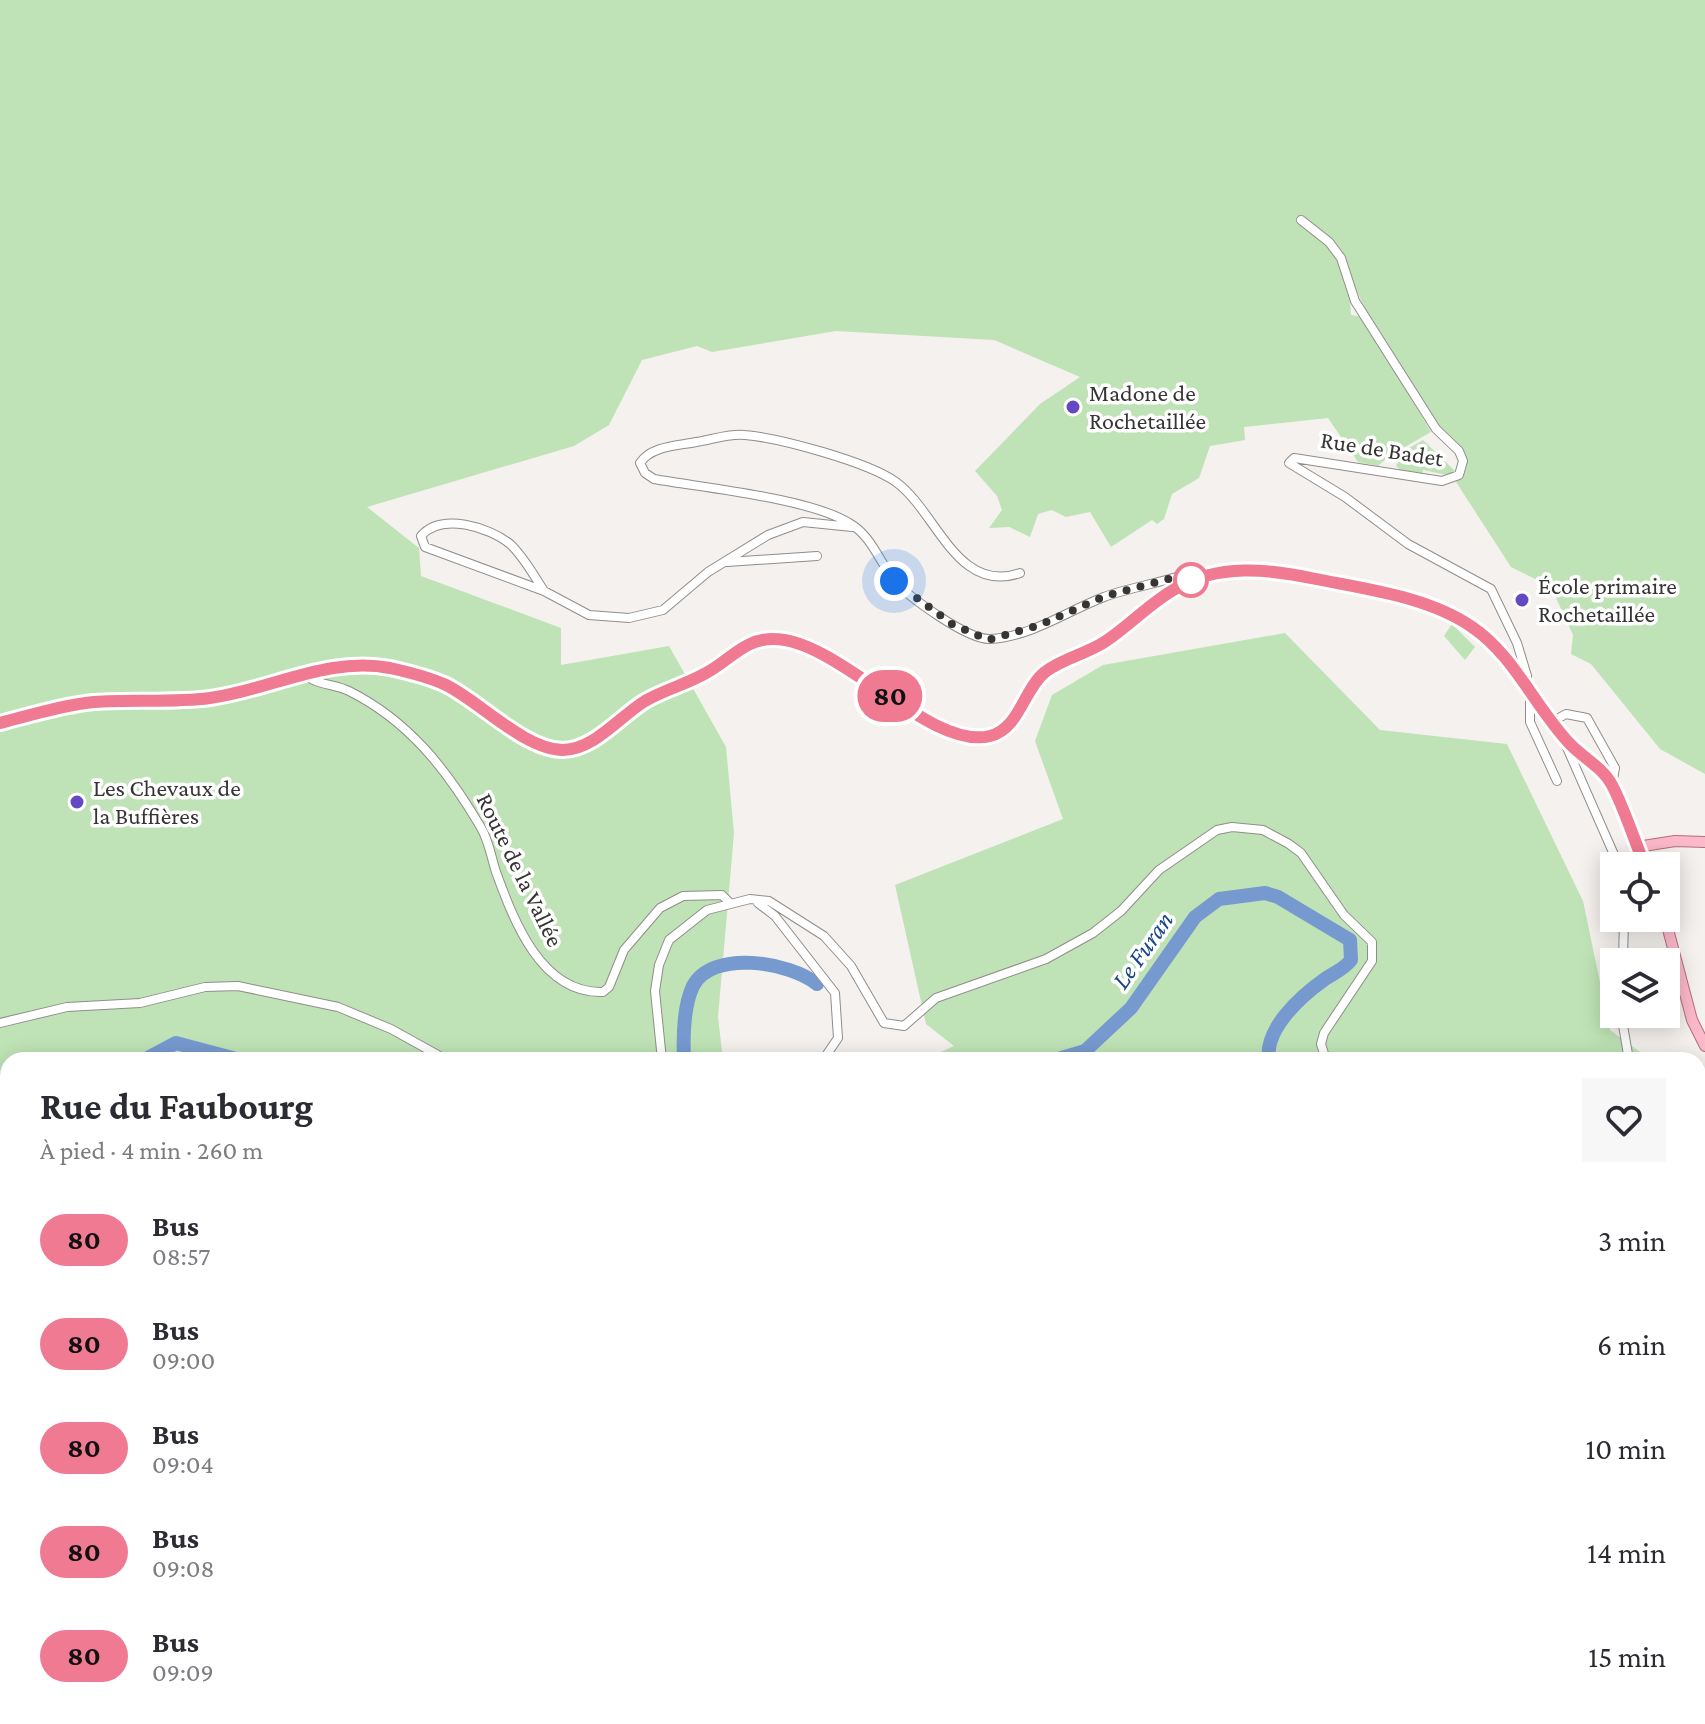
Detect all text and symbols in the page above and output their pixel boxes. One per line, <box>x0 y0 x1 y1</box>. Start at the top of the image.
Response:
place label: Madone de Rochetaillée <box>1089 379 1206 434</box>
marker: Madone de Rochetaillée <box>1064 398 1082 416</box>
street label: Rue de Badet <box>1319 425 1446 472</box>
your location <box>874 561 914 601</box>
unlabelled marker <box>1174 563 1208 597</box>
place label: École primaire Rochetaillée <box>1538 572 1677 627</box>
marker: École primaire Rochetaillée <box>1513 591 1531 609</box>
line badge: 80 <box>854 670 926 722</box>
text: 80 <box>873 680 907 711</box>
place label: Les Chevaux de la Buffières <box>93 774 241 829</box>
street label: Route de la Vallée <box>472 789 569 951</box>
marker: Les Chevaux de la Buffières <box>68 793 86 811</box>
map controls <box>1600 852 1680 1028</box>
button: locate <box>1600 852 1680 932</box>
water label: Le Furan <box>1106 906 1179 994</box>
button: layers <box>1600 948 1680 1028</box>
button: heart <box>1582 1078 1666 1162</box>
text: Rue du Faubourg <box>40 1085 313 1127</box>
text: À pied · 4 min · 260 m <box>40 1136 263 1165</box>
text: Bus <box>152 1209 199 1242</box>
text: 80 <box>67 1224 101 1255</box>
text: 3 min <box>1598 1224 1666 1257</box>
text: 08:57 <box>152 1242 210 1271</box>
text: Bus <box>152 1313 199 1346</box>
text: 80 <box>67 1328 101 1359</box>
text: 6 min <box>1597 1328 1666 1361</box>
text: 09:00 <box>152 1346 215 1375</box>
text: Bus <box>152 1417 199 1450</box>
text: 80 <box>67 1432 101 1463</box>
text: 10 min <box>1585 1432 1666 1465</box>
text: 09:04 <box>152 1450 214 1479</box>
text: Bus <box>152 1521 199 1554</box>
text: 80 <box>67 1536 101 1567</box>
text: 14 min <box>1587 1536 1666 1569</box>
text: 09:08 <box>152 1554 215 1583</box>
text: Bus <box>152 1625 199 1658</box>
text: 80 <box>67 1640 101 1671</box>
text: 15 min <box>1588 1640 1666 1673</box>
text: 09:09 <box>152 1658 214 1687</box>

